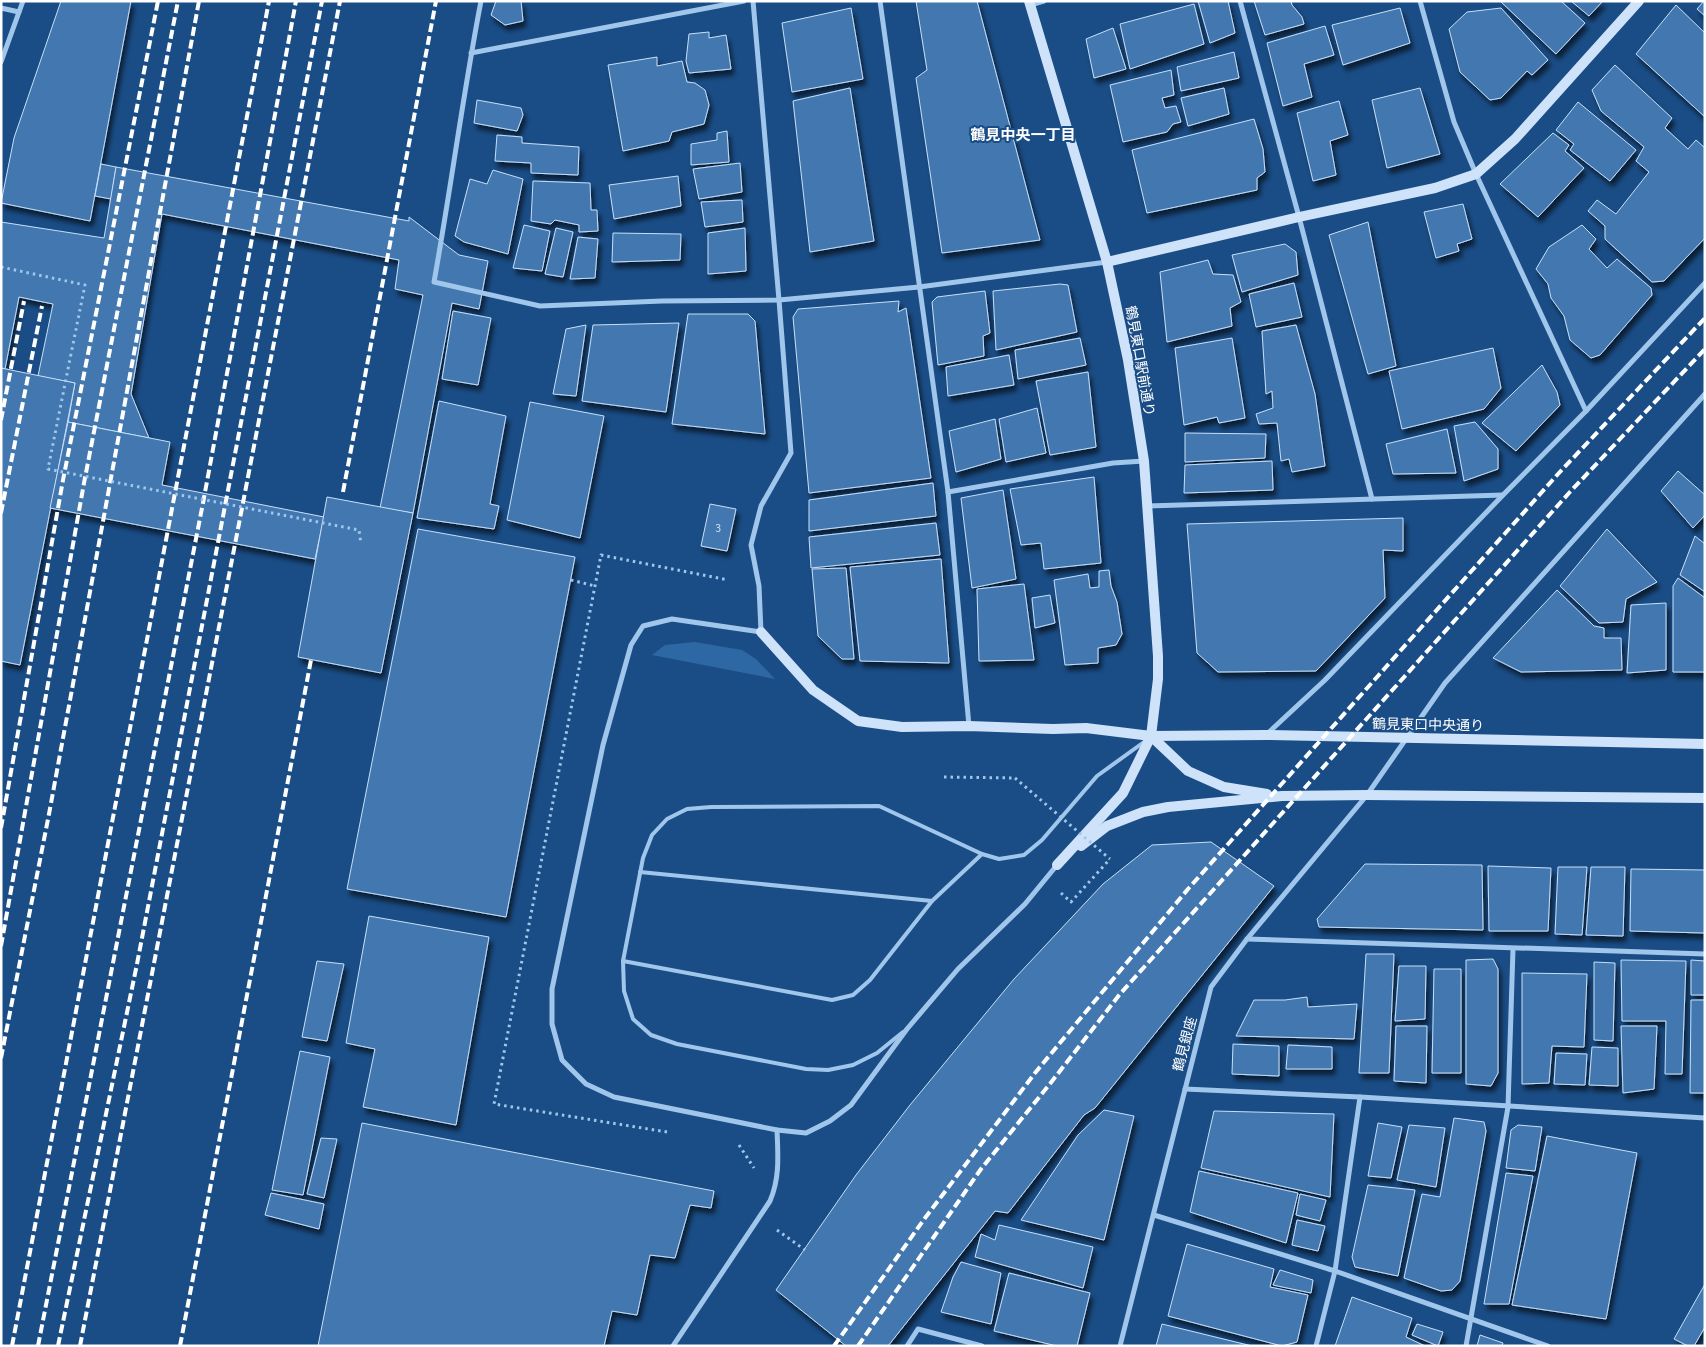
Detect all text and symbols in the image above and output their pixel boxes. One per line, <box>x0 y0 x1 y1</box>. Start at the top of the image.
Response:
district label: 鶴見中央一丁目 <box>970 126 1076 144</box>
street label: 鶴見東口駅前通り <box>1122 304 1158 418</box>
house number: 3 <box>715 522 721 535</box>
street label: 鶴見東口中央通り <box>1372 716 1484 734</box>
street label: 鶴見銀座 <box>1170 1015 1200 1073</box>

